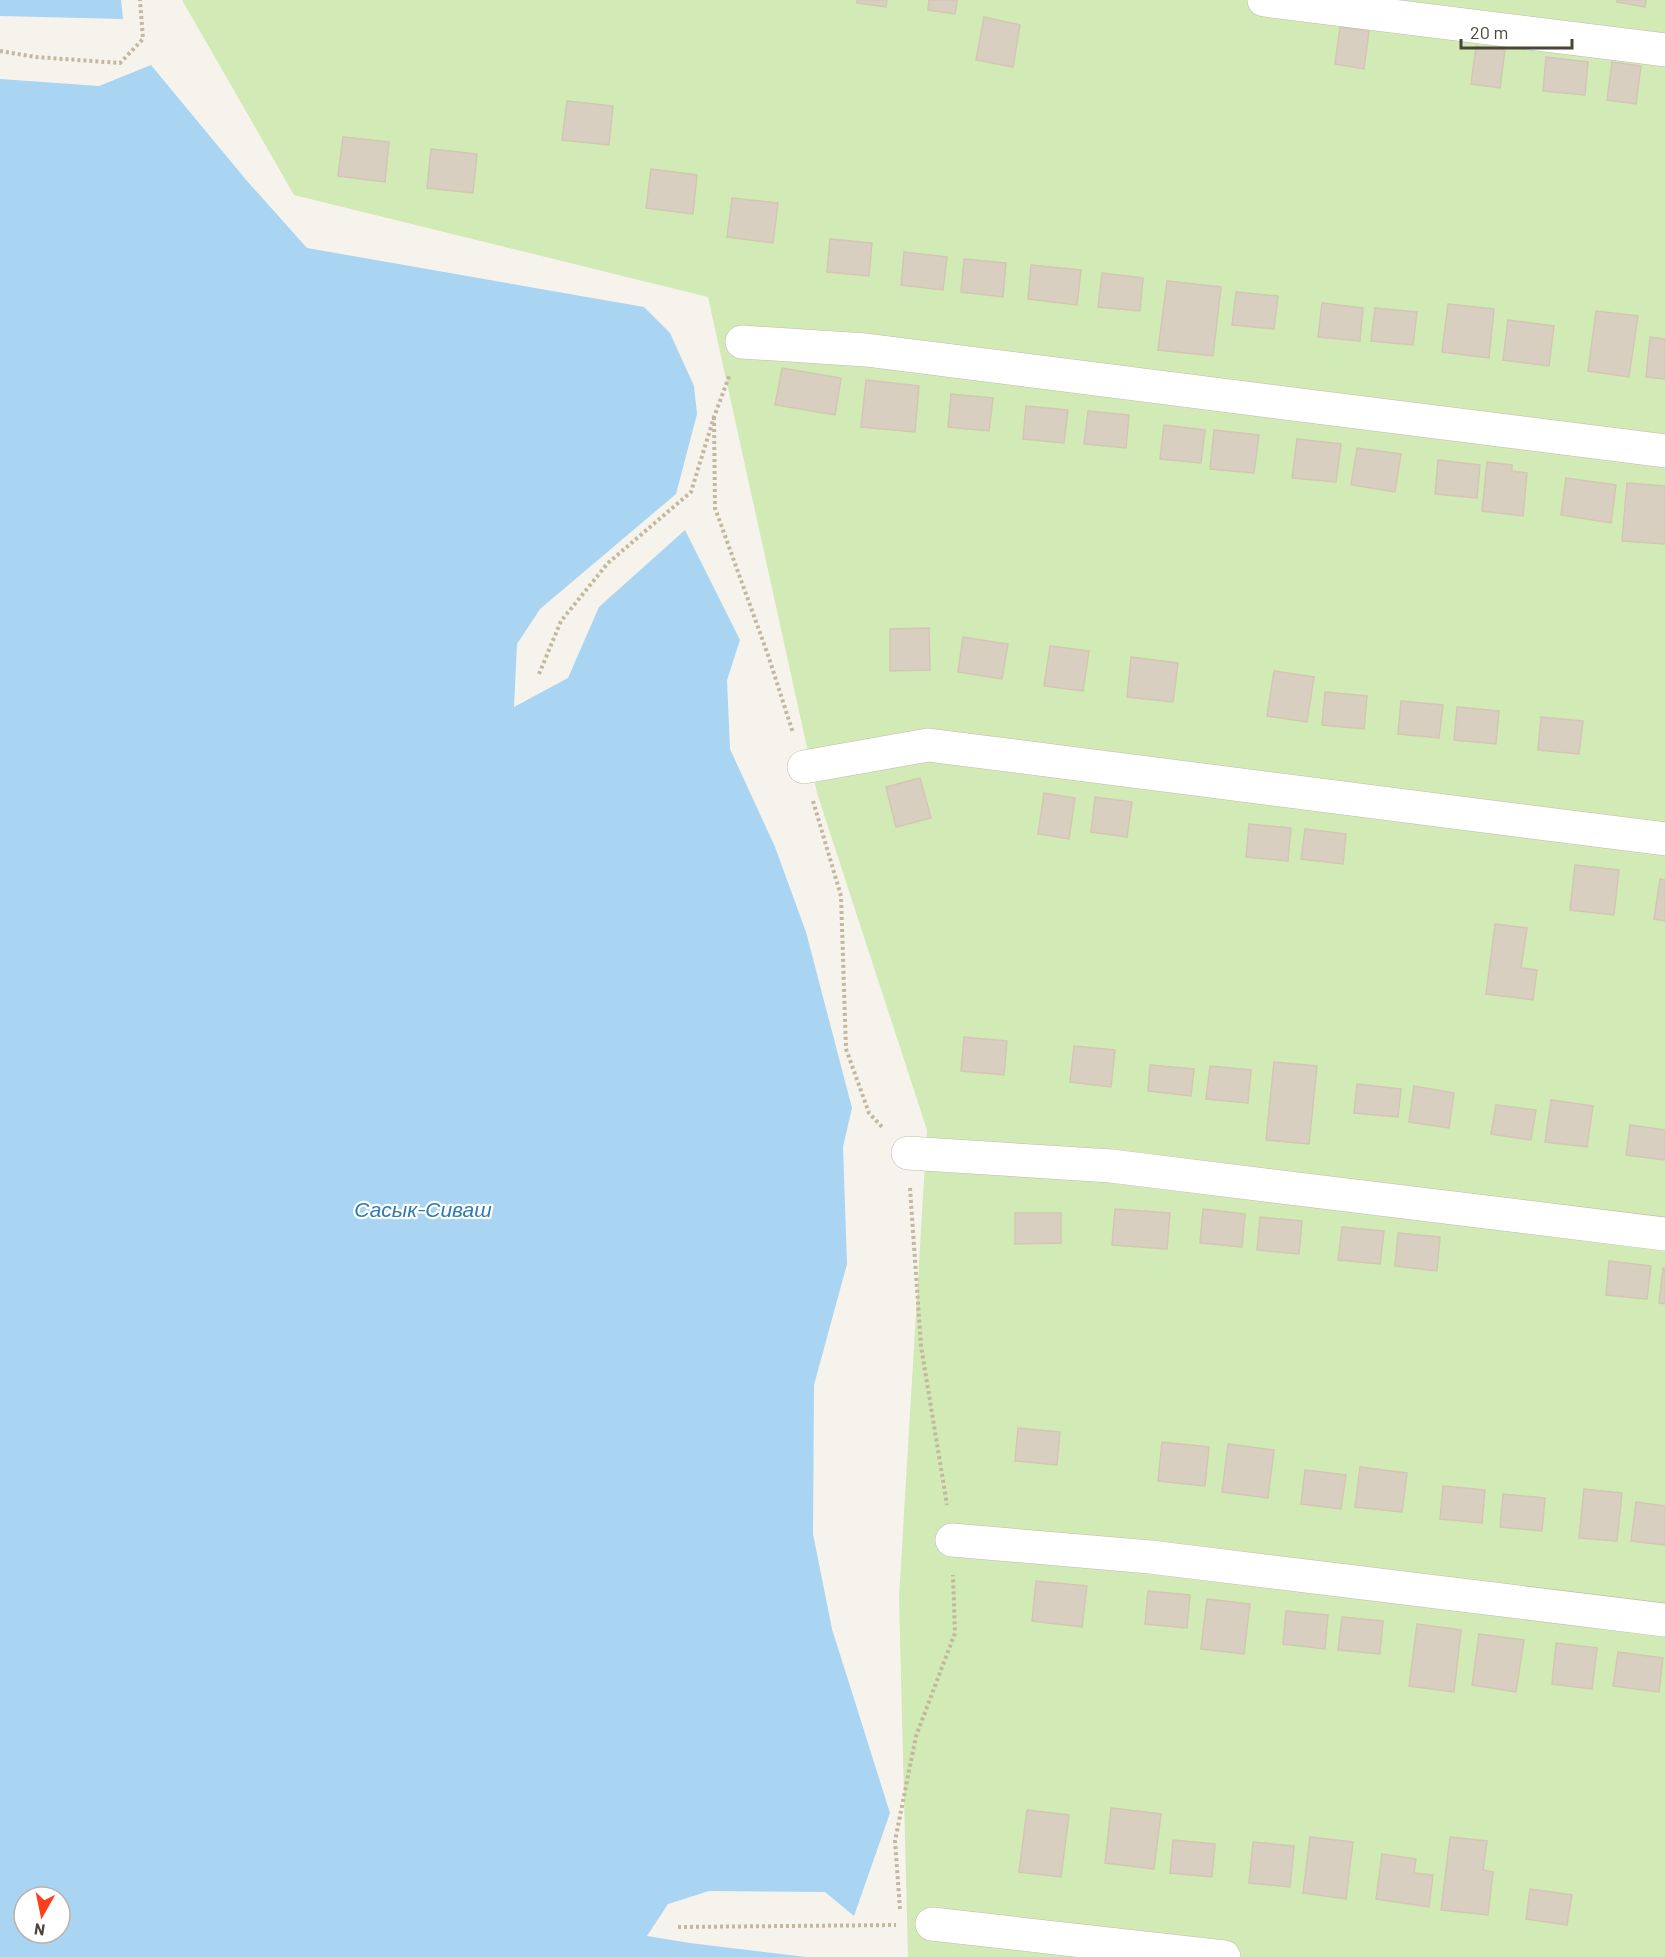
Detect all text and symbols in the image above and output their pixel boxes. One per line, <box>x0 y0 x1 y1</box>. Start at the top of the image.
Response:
scale bar <box>1461 12 1572 50</box>
text: 20 m <box>1470 21 1508 43</box>
water label: Сасык-Сиваш <box>354 1196 492 1221</box>
north arrow <box>12 1885 72 1945</box>
text: N <box>33 1920 46 1941</box>

